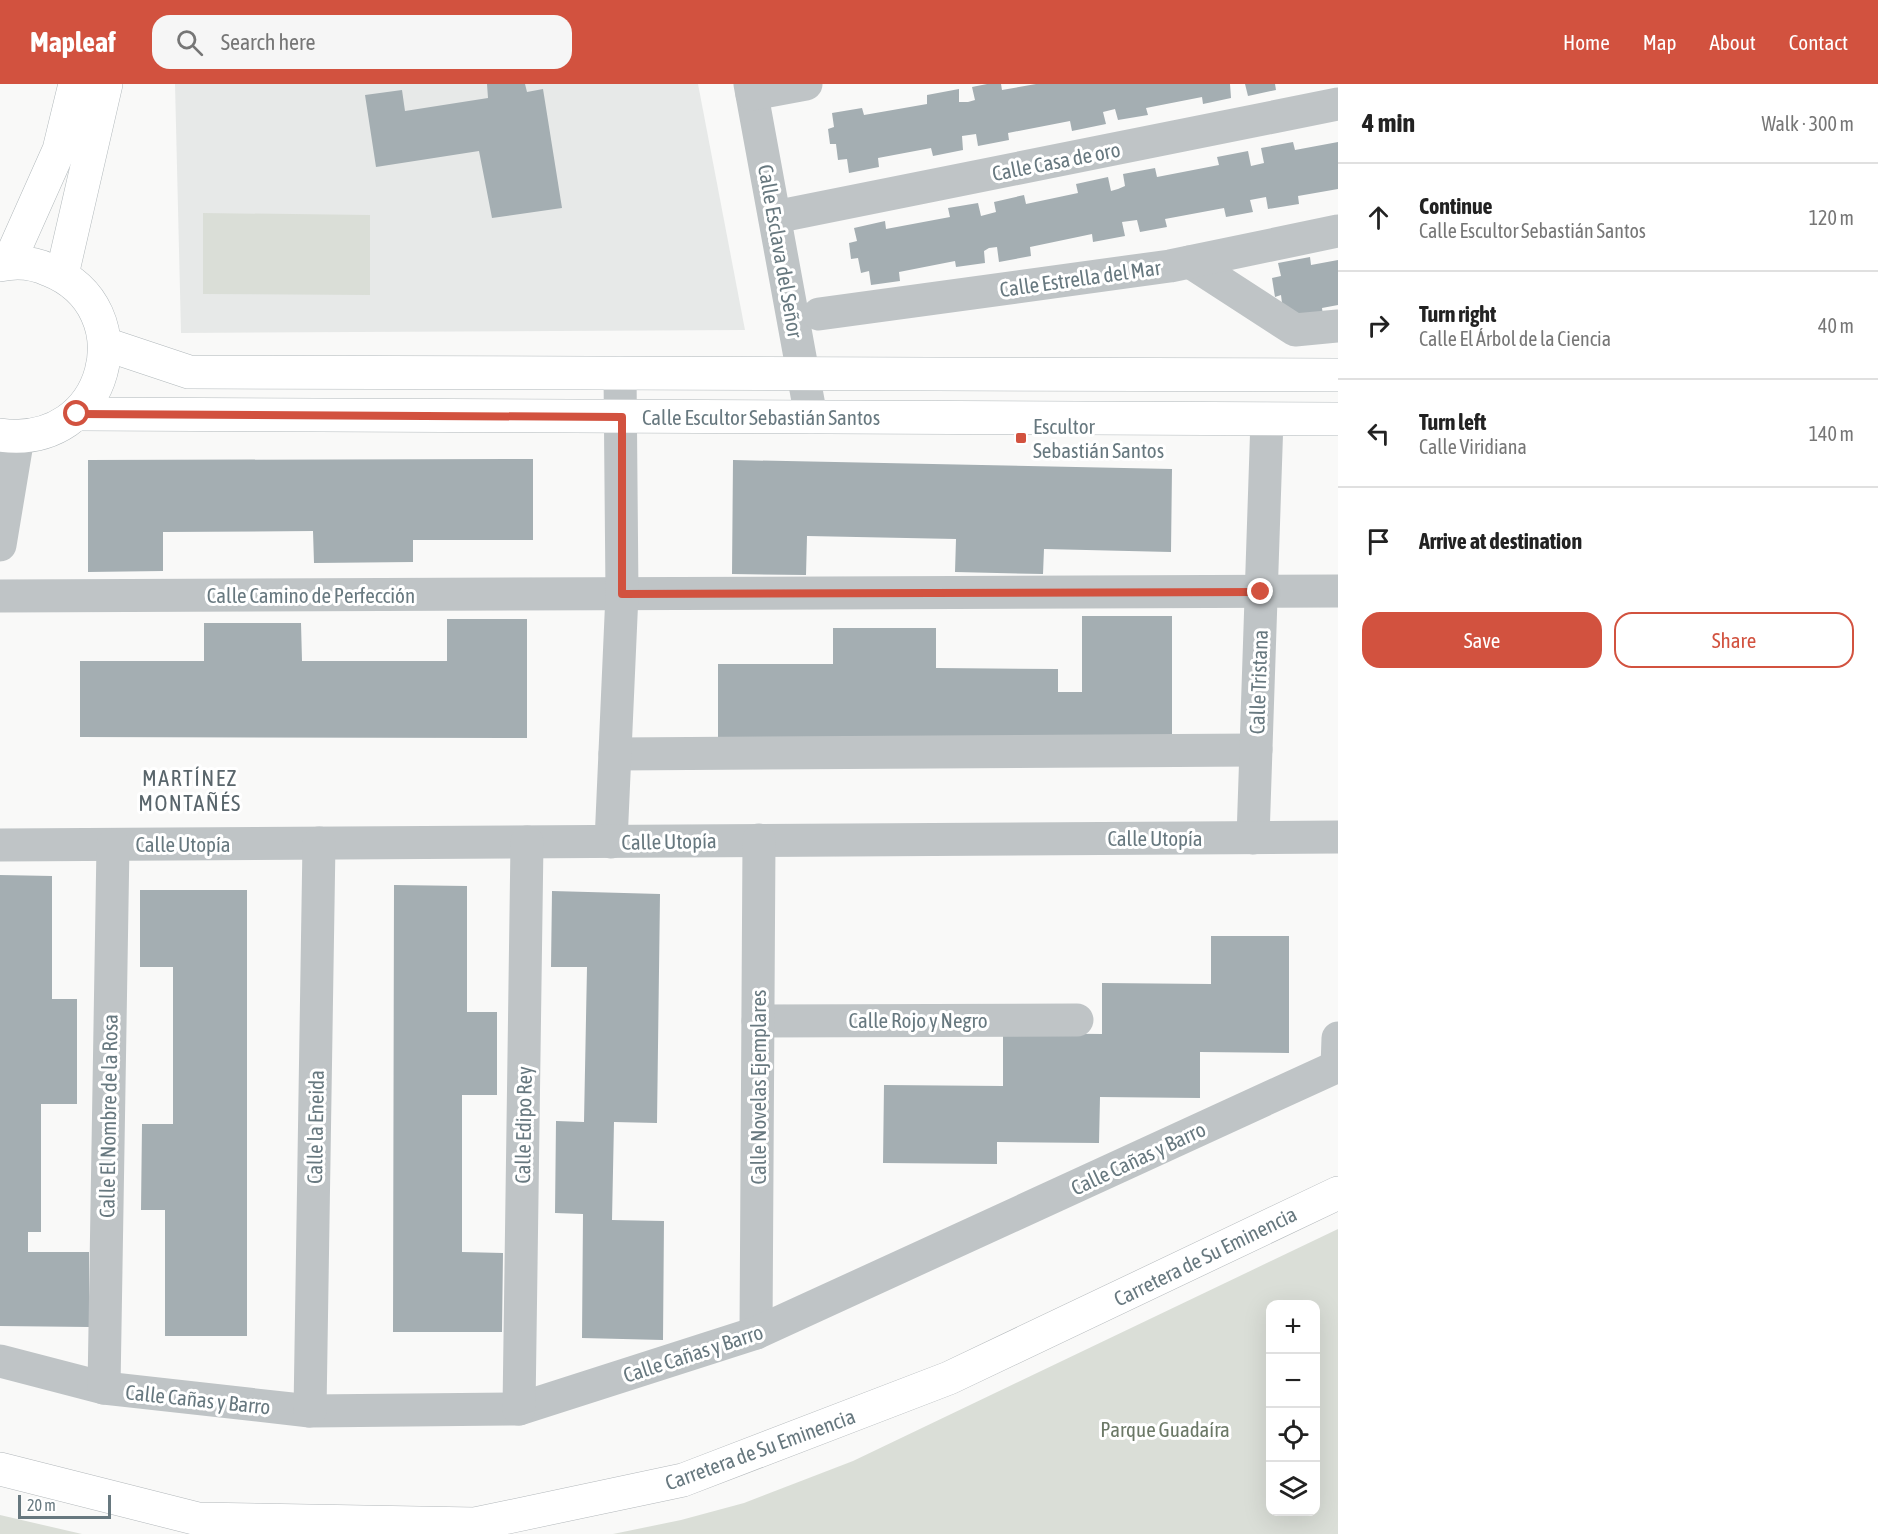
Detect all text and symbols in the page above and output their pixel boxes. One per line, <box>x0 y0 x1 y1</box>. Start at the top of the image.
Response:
search box <box>152 15 572 69</box>
text: Mapleaf <box>30 26 116 58</box>
icon: search <box>173 26 206 59</box>
text: Search here <box>221 29 316 55</box>
text: Home <box>1563 30 1610 54</box>
text: Map <box>1643 30 1677 54</box>
text: About <box>1710 30 1756 54</box>
text: Contact <box>1789 30 1848 54</box>
text: 4 min <box>1362 108 1415 138</box>
text: Walk · 300 m <box>1762 112 1854 135</box>
street label: Calle Casa de oro <box>990 137 1122 185</box>
street label: Calle Esclava del Señor <box>754 162 808 340</box>
text: Continue <box>1419 193 1493 219</box>
icon: ahead <box>1362 201 1395 234</box>
text: 120 m <box>1809 206 1854 229</box>
text: Calle Escultor Sebastián Santos <box>1419 219 1646 242</box>
street label: Calle Estrella del Mar <box>998 255 1163 301</box>
text: Turn right <box>1419 301 1496 327</box>
icon: right <box>1362 309 1395 342</box>
text: 40 m <box>1818 314 1854 337</box>
text: Calle El Árbol de la Ciencia <box>1419 327 1611 350</box>
route start <box>63 400 89 426</box>
street label: Calle Escultor Sebastián Santos <box>642 405 880 429</box>
text: Turn left <box>1419 409 1486 435</box>
place label: Escultor Sebastián Santos <box>1033 414 1164 462</box>
icon: left <box>1362 417 1395 450</box>
text: 140 m <box>1809 422 1854 445</box>
marker: Escultor Sebastián Santos <box>1014 431 1028 445</box>
text: Calle Viridiana <box>1419 435 1527 458</box>
icon: arrive <box>1362 525 1395 558</box>
text: Arrive at destination <box>1419 528 1582 554</box>
route end <box>1247 578 1273 604</box>
street label: Calle Camino de Perfección <box>207 583 415 607</box>
button: Save <box>1362 612 1602 668</box>
button: Share <box>1614 612 1854 668</box>
street label: Calle Tristana <box>1244 629 1272 735</box>
district label: MARTÍNEZ MONTAÑÉS <box>138 765 242 816</box>
street label: Calle Utopía <box>1107 826 1203 850</box>
street label: Calle Utopía <box>621 828 717 854</box>
street label: Calle Utopía <box>135 832 231 856</box>
street label: Calle Novelas Ejemplares <box>746 989 770 1185</box>
street label: Calle Rojo y Negro <box>848 1008 988 1032</box>
street label: Calle El Nombre de la Rosa <box>94 1014 122 1218</box>
street label: Calle Edipo Rey <box>510 1066 536 1184</box>
street label: Calle la Eneida <box>302 1070 328 1184</box>
street label: Calle Cañas y Barro <box>1067 1116 1209 1200</box>
street label: Carretera de Su Eminencia <box>1110 1201 1300 1311</box>
map controls <box>1266 1300 1320 1516</box>
button: + <box>1266 1300 1320 1354</box>
street label: Calle Cañas y Barro <box>620 1319 766 1387</box>
button: − <box>1266 1354 1320 1408</box>
street label: Calle Cañas y Barro <box>124 1379 272 1419</box>
street label: Carretera de Su Eminencia <box>662 1403 858 1495</box>
button: locate <box>1266 1408 1320 1462</box>
park label: Parque Guadaíra <box>1100 1417 1230 1441</box>
button: layers <box>1266 1462 1320 1516</box>
scale bar <box>18 1492 111 1520</box>
text: 20 m <box>27 1496 56 1514</box>

